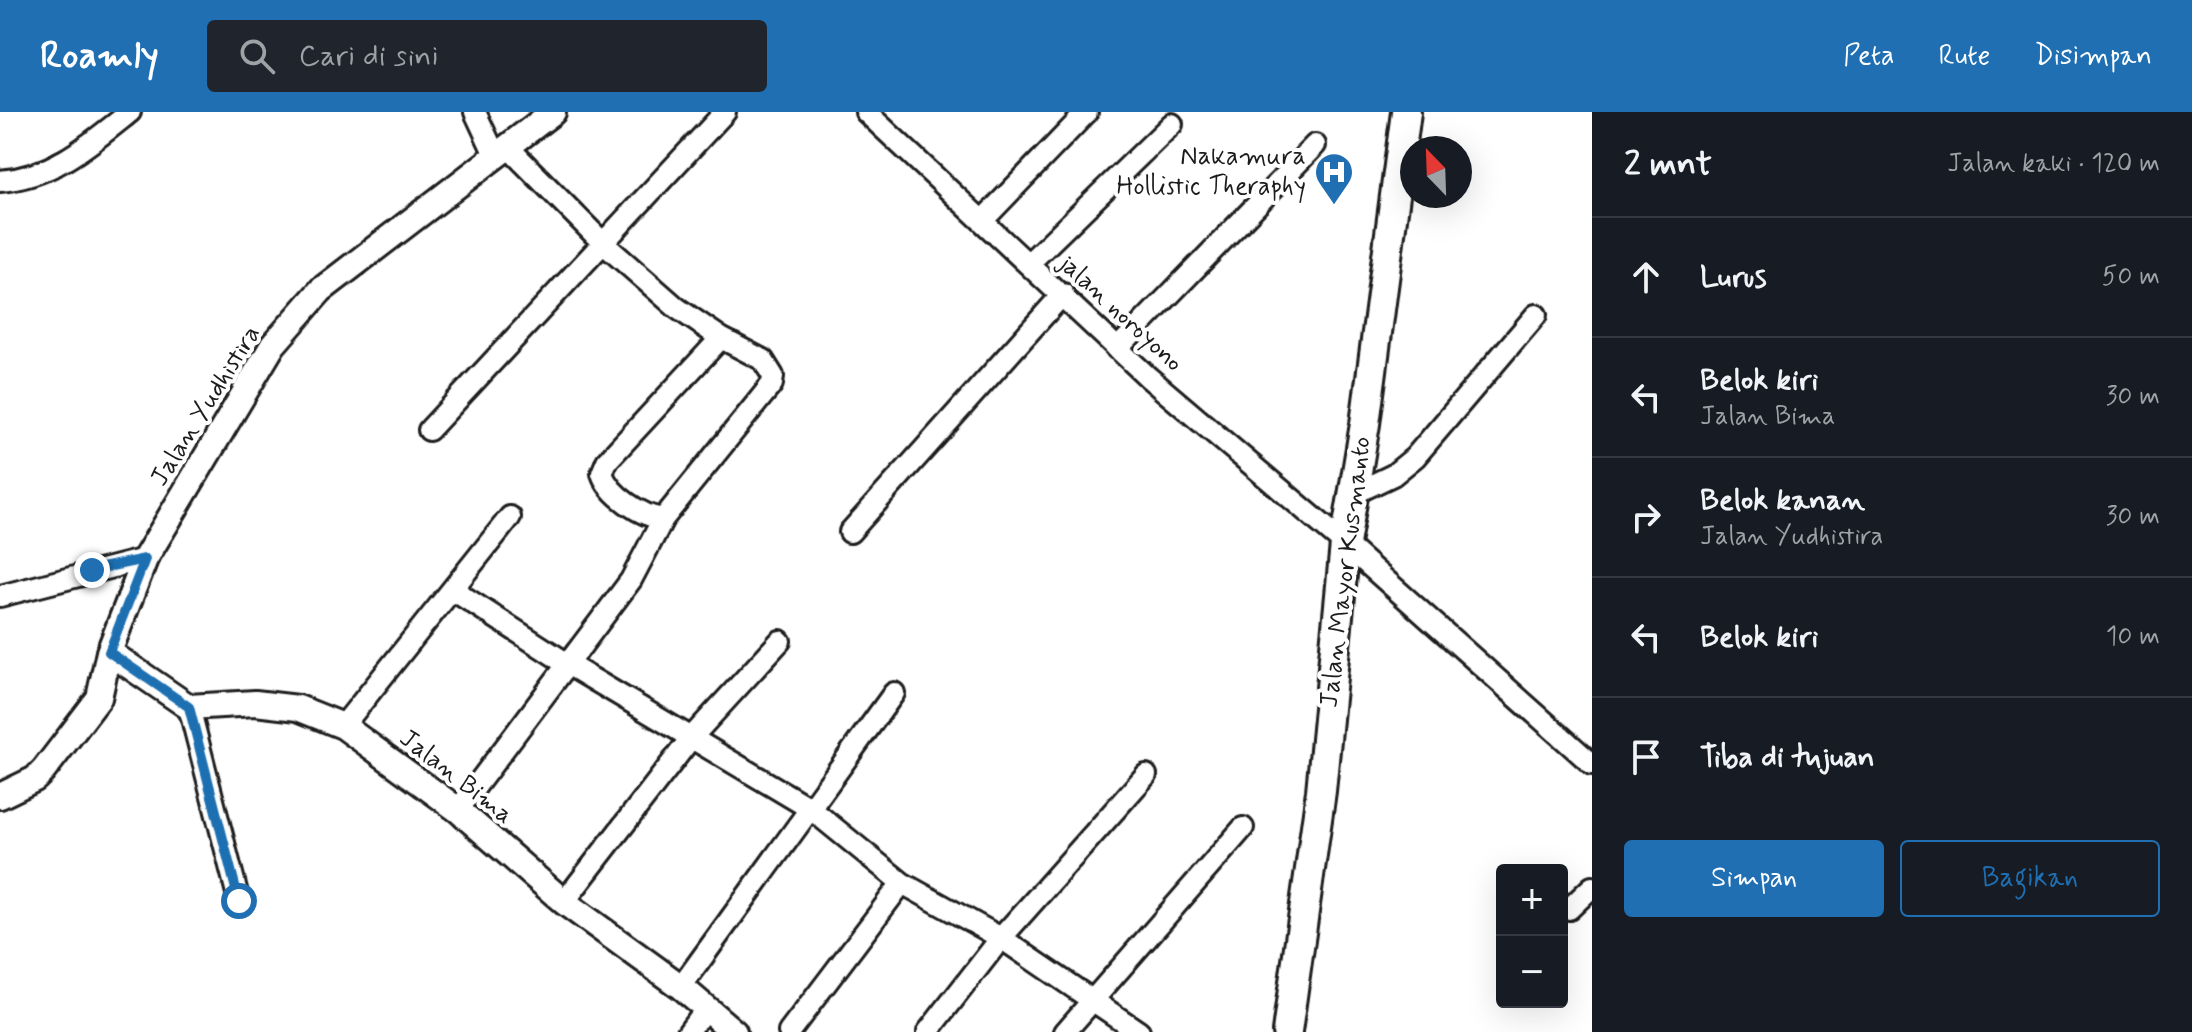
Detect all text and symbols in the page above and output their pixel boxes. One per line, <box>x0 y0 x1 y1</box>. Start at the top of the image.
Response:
search box <box>207 20 767 92</box>
text: Roamly <box>40 32 159 81</box>
icon: search <box>235 34 279 78</box>
text: Cari di sini <box>299 37 438 76</box>
text: Peta <box>1843 38 1894 75</box>
text: Rute <box>1938 38 1990 75</box>
text: Disimpan <box>2034 38 2152 75</box>
north arrow <box>1400 136 1472 208</box>
place label: Nakamura Hollistic Theraphy <box>1116 140 1306 204</box>
text: 2 mnt <box>1624 142 1712 187</box>
text: Jalan kaki · 120 m <box>1947 147 2160 181</box>
hospital icon: Nakamura Hollistic Theraphy <box>1313 151 1355 206</box>
street label: jalan noroyono <box>1049 246 1190 380</box>
icon: ahead <box>1624 255 1668 299</box>
text: Lurus <box>1700 258 1767 297</box>
text: 50 m <box>2102 260 2160 294</box>
street label: Jalan Yudhistira <box>143 319 269 493</box>
text: Belok kiri <box>1700 361 1818 400</box>
icon: left <box>1624 375 1668 419</box>
text: 30 m <box>2106 380 2160 414</box>
text: Jalan Bima <box>1700 400 1835 434</box>
street label: Jalan Mayor Kusmanto <box>1312 434 1380 710</box>
text: Belok kanan <box>1700 481 1865 520</box>
icon: right <box>1624 495 1668 539</box>
text: 30 m <box>2106 500 2160 534</box>
text: Jalan Yudhistira <box>1700 520 1883 554</box>
route end <box>74 552 110 588</box>
icon: left <box>1624 615 1668 659</box>
text: Belok kiri <box>1700 618 1818 657</box>
text: 10 m <box>2106 620 2160 654</box>
street label: Jalan Bima <box>392 722 520 832</box>
icon: arrive <box>1624 735 1668 779</box>
text: Tiba di tujuan <box>1700 738 1875 777</box>
button: Simpan <box>1624 840 1884 917</box>
button: Bagikan <box>1900 840 2160 917</box>
map controls <box>1496 864 1568 1008</box>
button: + <box>1496 864 1568 936</box>
route start <box>221 883 257 919</box>
button: − <box>1496 936 1568 1008</box>

